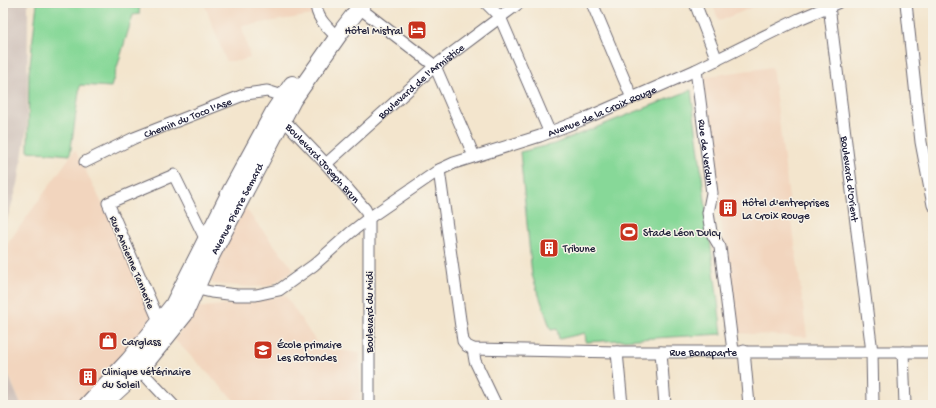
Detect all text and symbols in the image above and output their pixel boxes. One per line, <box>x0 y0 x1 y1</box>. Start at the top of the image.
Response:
hotel icon: Hôtel Mistral <box>406 19 428 41</box>
place label: Hôtel Mistral <box>345 26 404 38</box>
street label: Boulevard de l'Armistice <box>376 42 467 123</box>
street label: Avenue de la Croix Rouge <box>546 84 659 140</box>
street label: Chemin du Toco l'Ase <box>143 96 234 142</box>
street label: Rue de Verdun <box>694 119 715 187</box>
street label: Boulevard Joseph Brun <box>282 121 362 207</box>
street label: Boulevard d'Orient <box>837 134 860 224</box>
street label: Avenue Pierre Semard <box>209 160 267 257</box>
building icon: Hôtel d'entreprises La Croix Rouge <box>717 197 739 219</box>
place label: Hôtel d'entreprises La Croix Rouge <box>742 198 830 223</box>
street label: Rue Ancienne Tannerie <box>106 214 156 311</box>
sports icon: Stade Léon Dulcy <box>618 221 640 243</box>
place label: Stade Léon Dulcy <box>643 228 721 240</box>
building icon: Tribune <box>538 237 560 259</box>
place label: Tribune <box>562 244 596 256</box>
street label: Boulevard du Midi <box>365 271 377 354</box>
shop icon: Carglass <box>97 330 119 352</box>
place label: Carglass <box>122 337 162 349</box>
school or university icon: École primaire Les Rotondes <box>252 339 274 361</box>
place label: École primaire Les Rotondes <box>277 339 342 365</box>
street label: Rue Bonaparte <box>669 348 737 360</box>
building icon: Clinique vétérinaire du Soleil <box>77 366 99 388</box>
place label: Clinique vétérinaire du Soleil <box>102 367 191 392</box>

